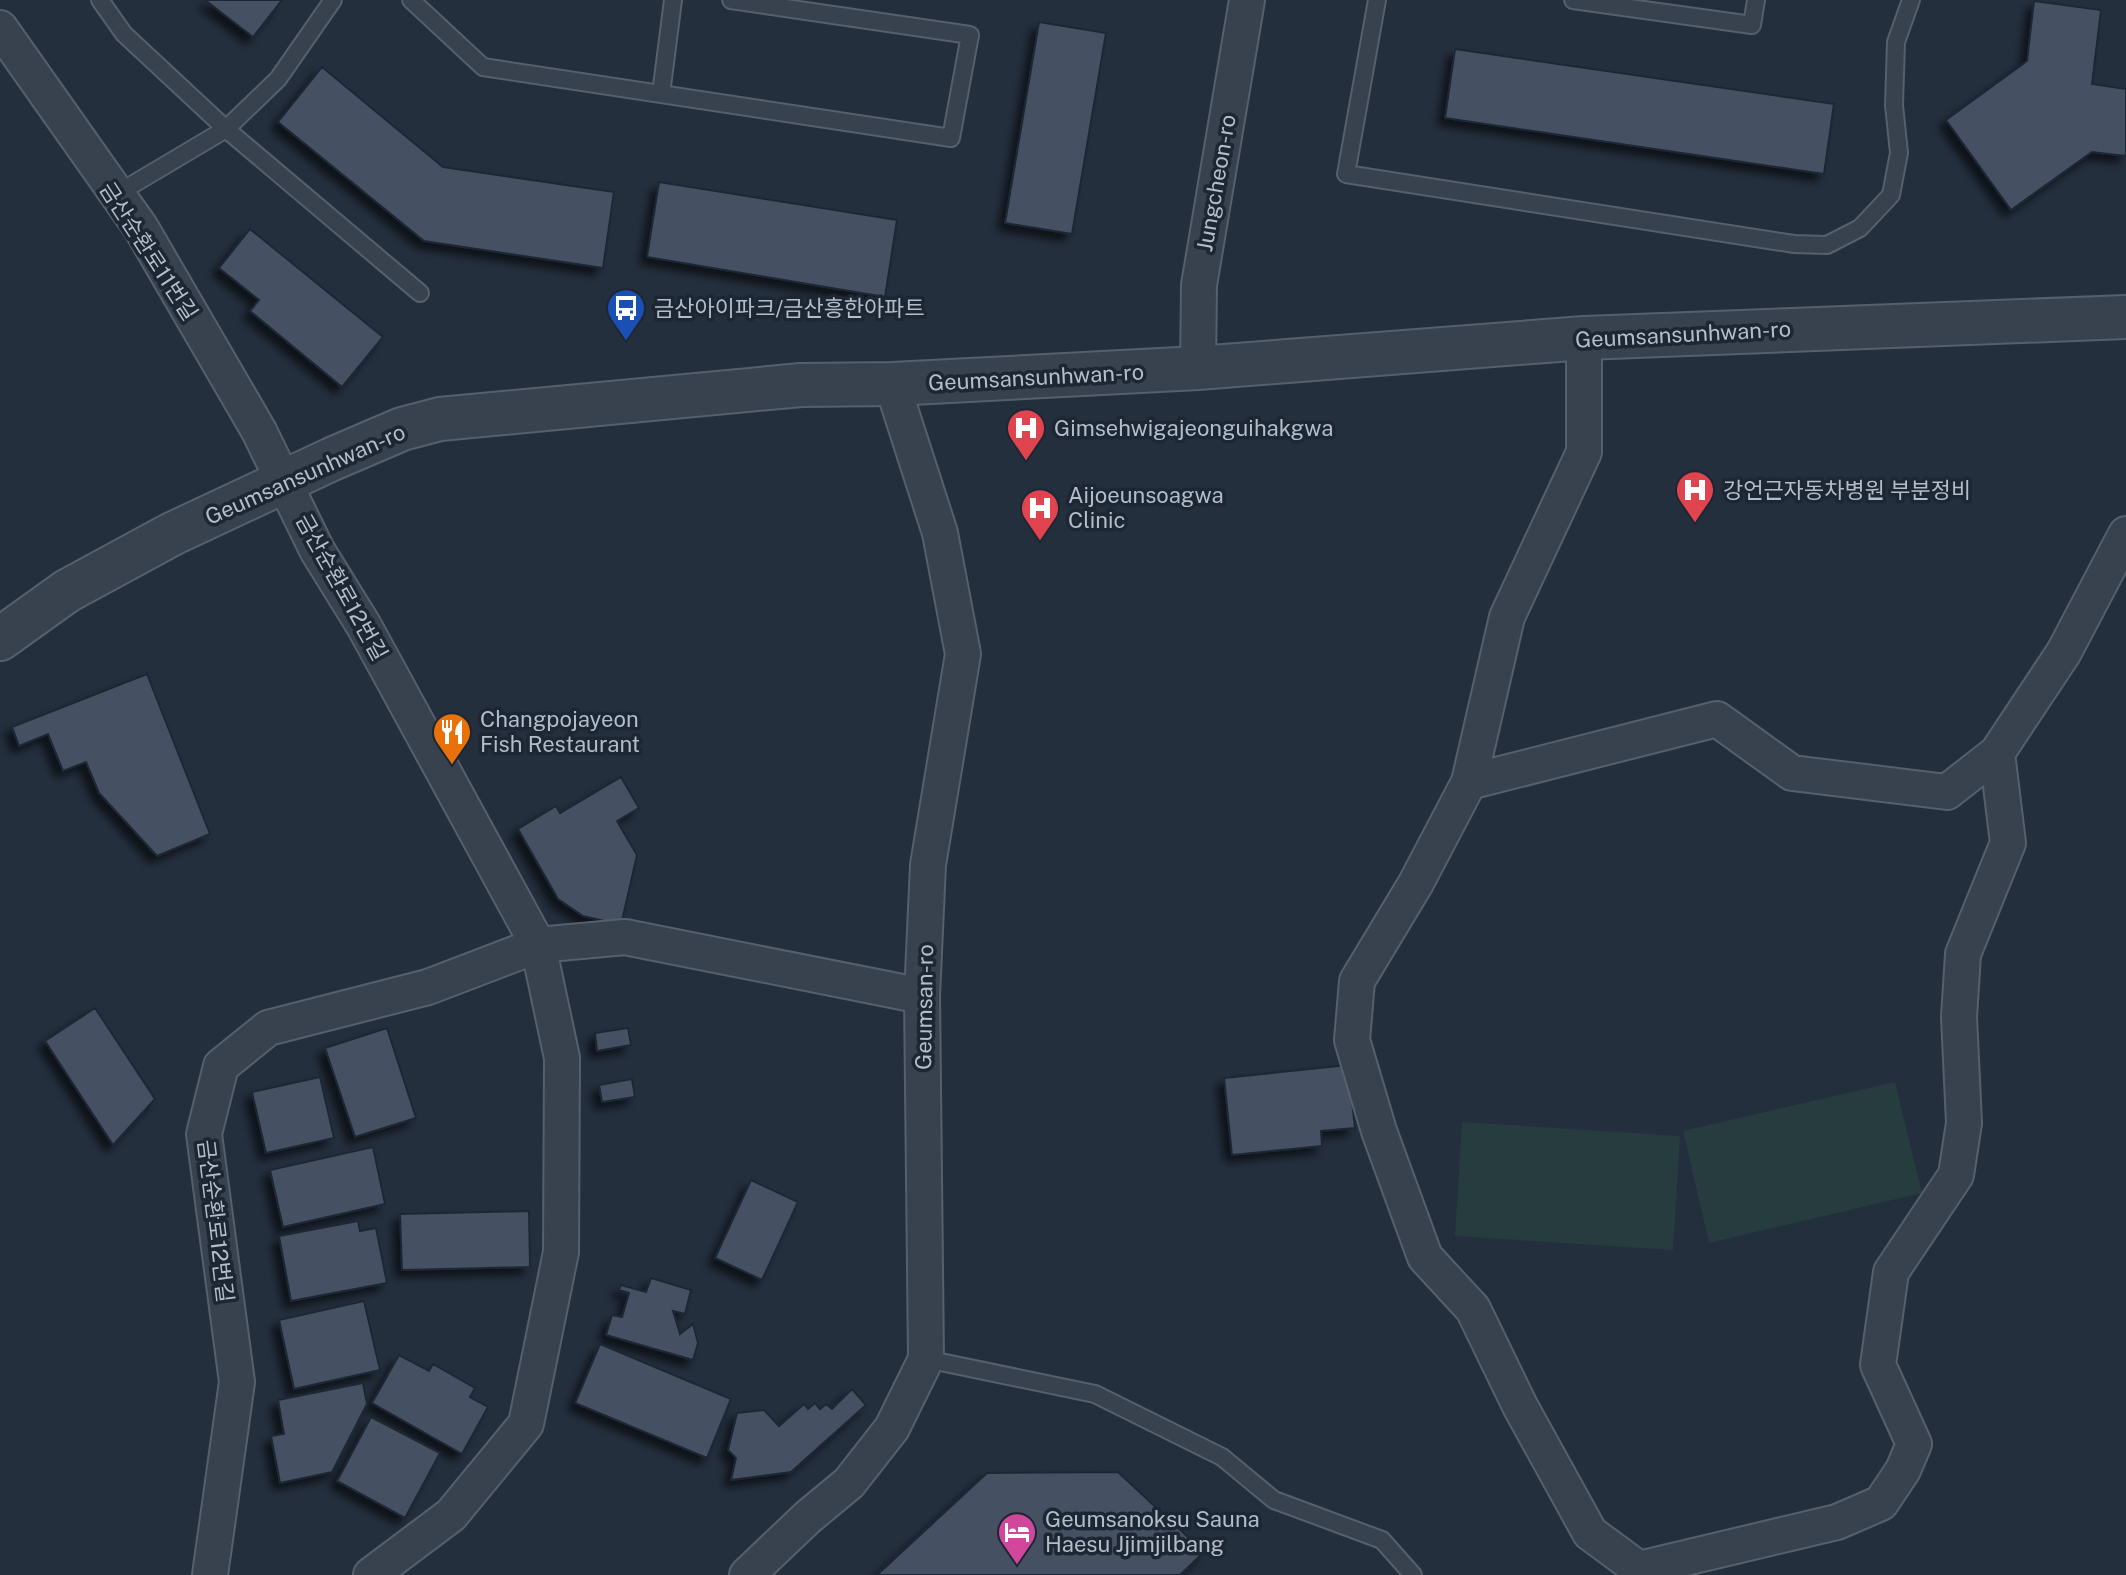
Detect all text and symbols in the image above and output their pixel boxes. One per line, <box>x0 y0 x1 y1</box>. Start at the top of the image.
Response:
street label: Jungcheon-ro <box>1191 112 1241 254</box>
street label: 금산순환로11번길 <box>95 177 203 325</box>
bus stop icon: 금산아이파크/금산흥한아파트 <box>605 287 647 342</box>
place label: 금산아이파크/금산흥한아파트 <box>654 295 925 321</box>
street label: Geumsansunhwan-ro <box>1574 315 1792 353</box>
street label: Geumsansunhwan-ro <box>927 358 1145 396</box>
hospital icon: Gimsehwigajeonguihakgwa <box>1005 407 1047 462</box>
place label: Gimsehwigajeonguihakgwa <box>1054 415 1333 441</box>
street label: Geumsansunhwan-ro <box>201 418 409 530</box>
hospital icon: 강언근자동차병원 부분정비 <box>1674 469 1716 524</box>
place label: 강언근자동차병원 부분정비 <box>1723 477 1971 503</box>
place label: Aijoeunsoagwa Clinic <box>1068 482 1224 533</box>
hospital icon: Aijoeunsoagwa Clinic <box>1019 487 1061 542</box>
street label: 금산순환로12번길 <box>291 509 393 665</box>
place label: Changpojayeon Fish Restaurant <box>480 706 640 757</box>
restaurant icon: Changpojayeon Fish Restaurant <box>431 711 473 766</box>
street label: Geumsan-ro <box>910 944 938 1070</box>
street label: 금산순환로12번길 <box>193 1138 239 1304</box>
place label: Geumsanoksu Sauna Haesu Jjimjilbang <box>1045 1506 1260 1557</box>
hotel icon: Geumsanoksu Sauna Haesu Jjimjilbang <box>996 1511 1038 1566</box>

